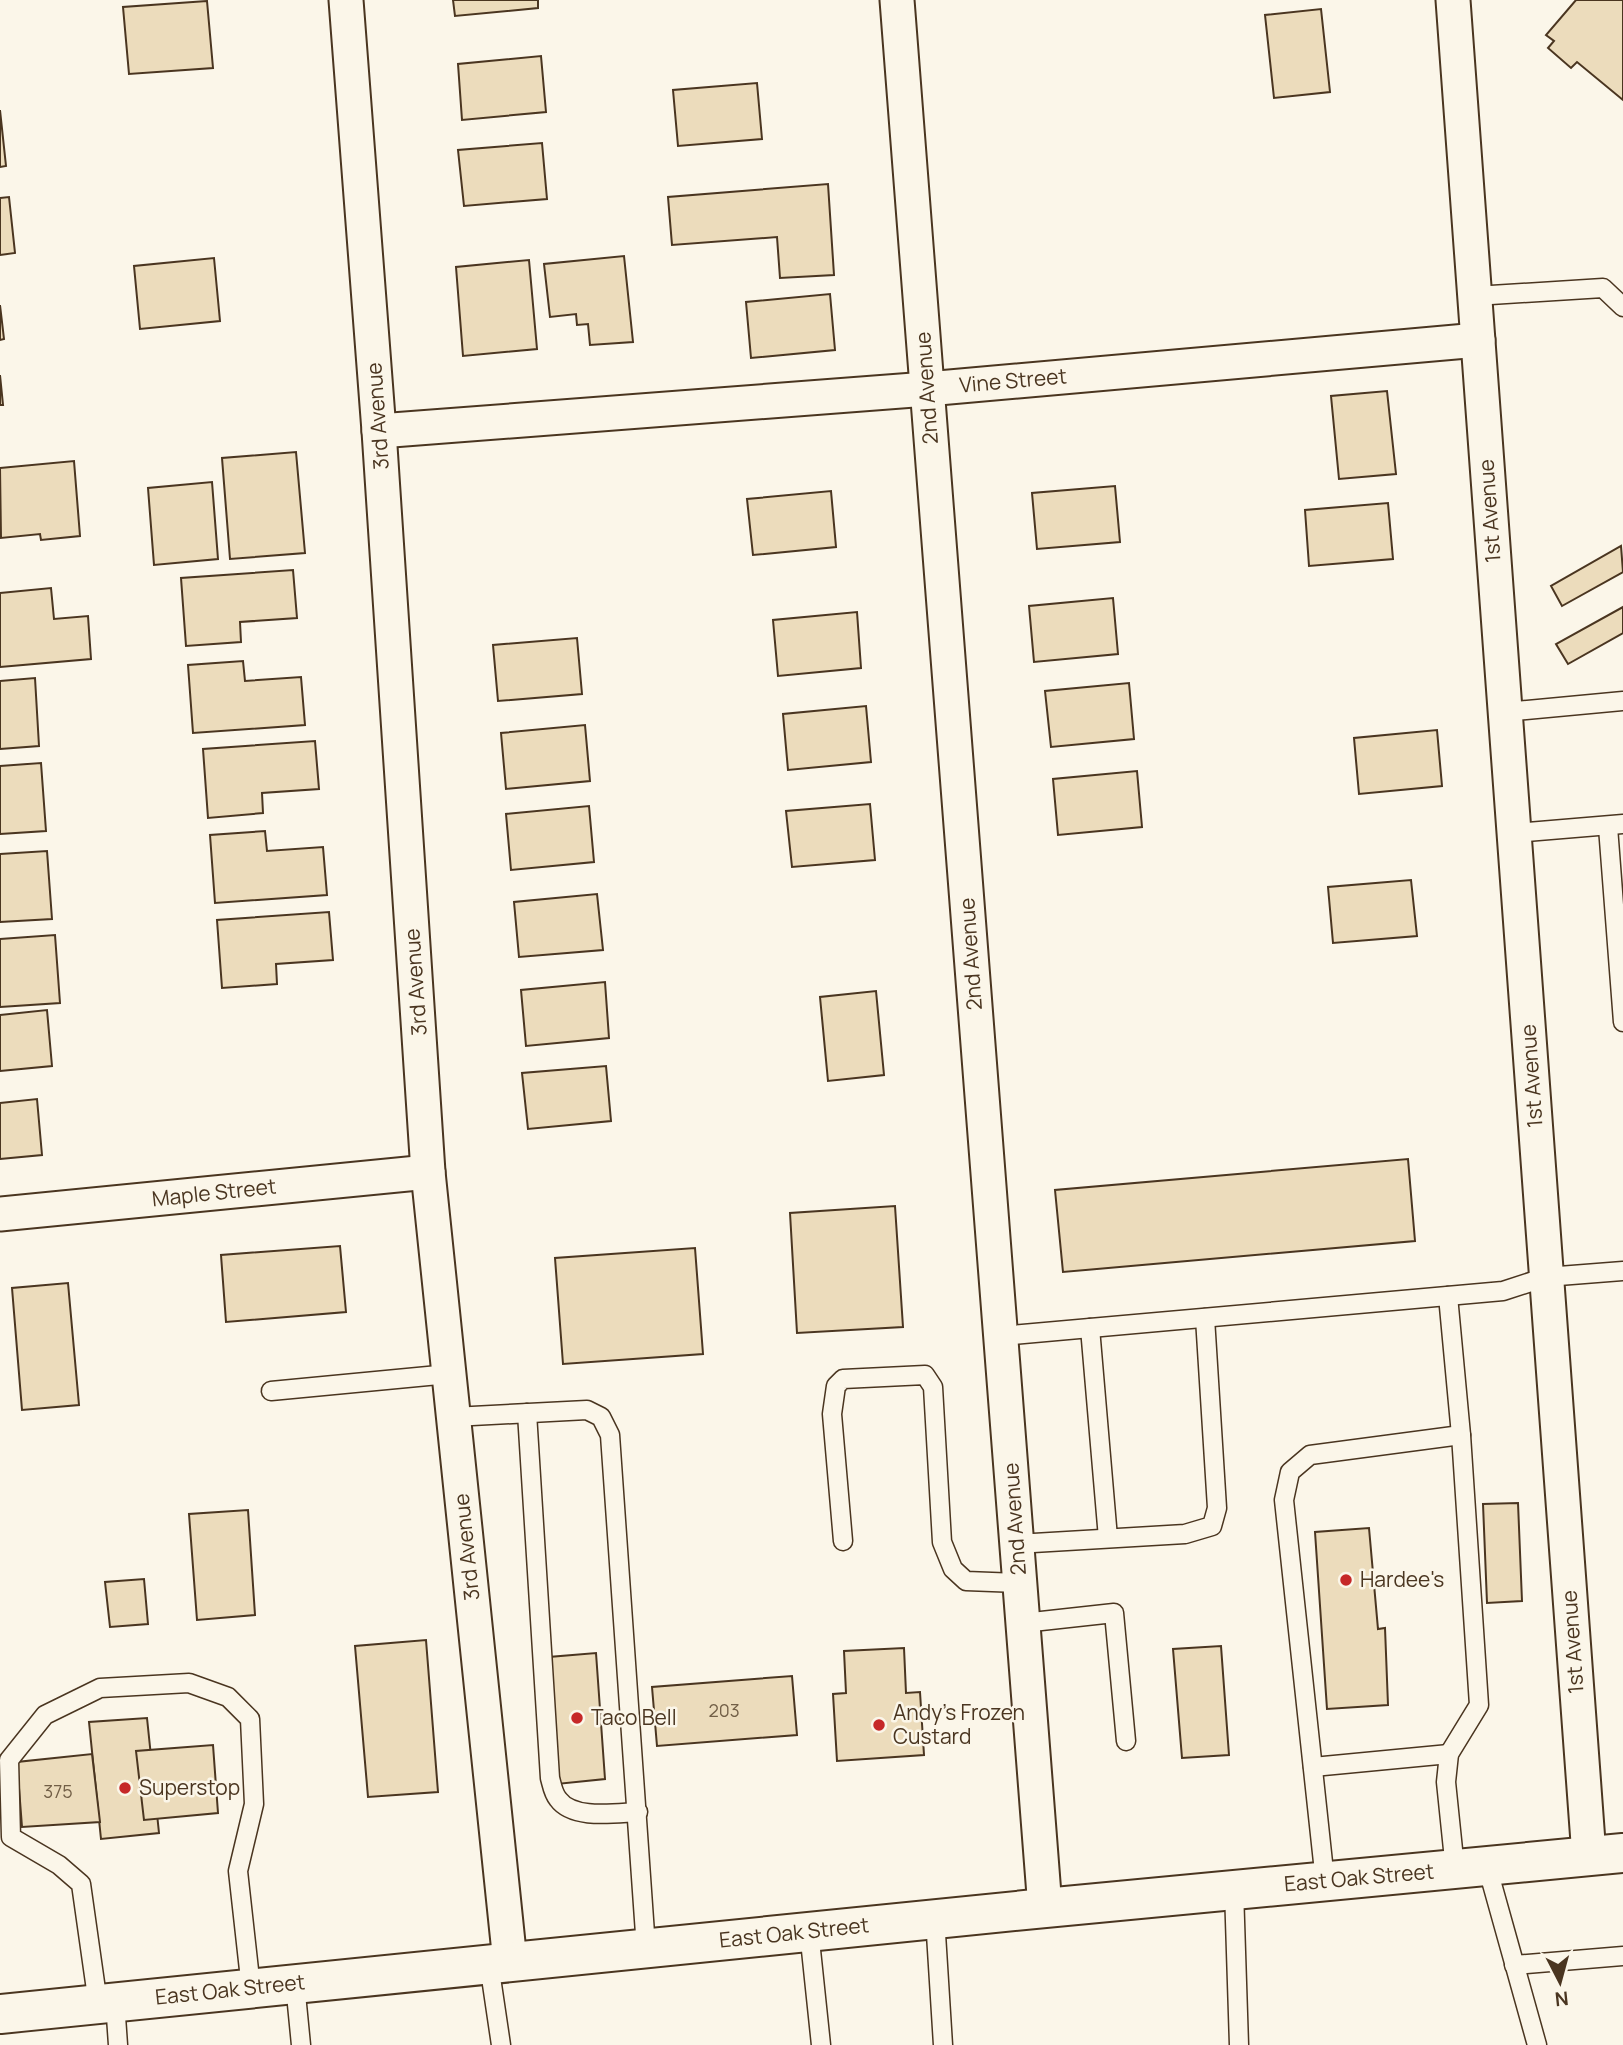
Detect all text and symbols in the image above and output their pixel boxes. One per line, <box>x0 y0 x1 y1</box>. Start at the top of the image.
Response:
street label: 2nd Avenue <box>908 331 944 445</box>
street label: 3rd Avenue <box>359 361 395 471</box>
street label: Vine Street <box>958 361 1068 399</box>
street label: 1st Avenue <box>1471 458 1507 564</box>
street label: 2nd Avenue <box>952 897 988 1011</box>
street label: 3rd Avenue <box>397 927 433 1037</box>
street label: 1st Avenue <box>1513 1023 1549 1129</box>
street label: Maple Street <box>150 1172 277 1212</box>
street label: 2nd Avenue <box>996 1462 1032 1576</box>
street label: 3rd Avenue <box>446 1492 486 1602</box>
place label: Hardee's <box>1360 1565 1444 1593</box>
marker: Hardee's <box>1338 1572 1354 1588</box>
street label: 1st Avenue <box>1554 1589 1590 1695</box>
house number: 203 <box>708 1698 740 1722</box>
place label: Andy's Frozen Custard <box>893 1698 1025 1750</box>
place label: Taco Bell <box>591 1703 677 1731</box>
marker: Taco Bell <box>569 1710 585 1726</box>
marker: Andy's Frozen Custard <box>871 1717 887 1733</box>
place label: Superstop <box>139 1773 240 1801</box>
house number: 375 <box>43 1779 73 1803</box>
marker: Superstop <box>117 1780 133 1796</box>
street label: East Oak Street <box>1283 1857 1435 1898</box>
street label: East Oak Street <box>718 1910 870 1954</box>
north arrow <box>1525 1947 1595 2017</box>
street label: East Oak Street <box>154 1967 306 2011</box>
text: N <box>1554 1985 1570 2013</box>

